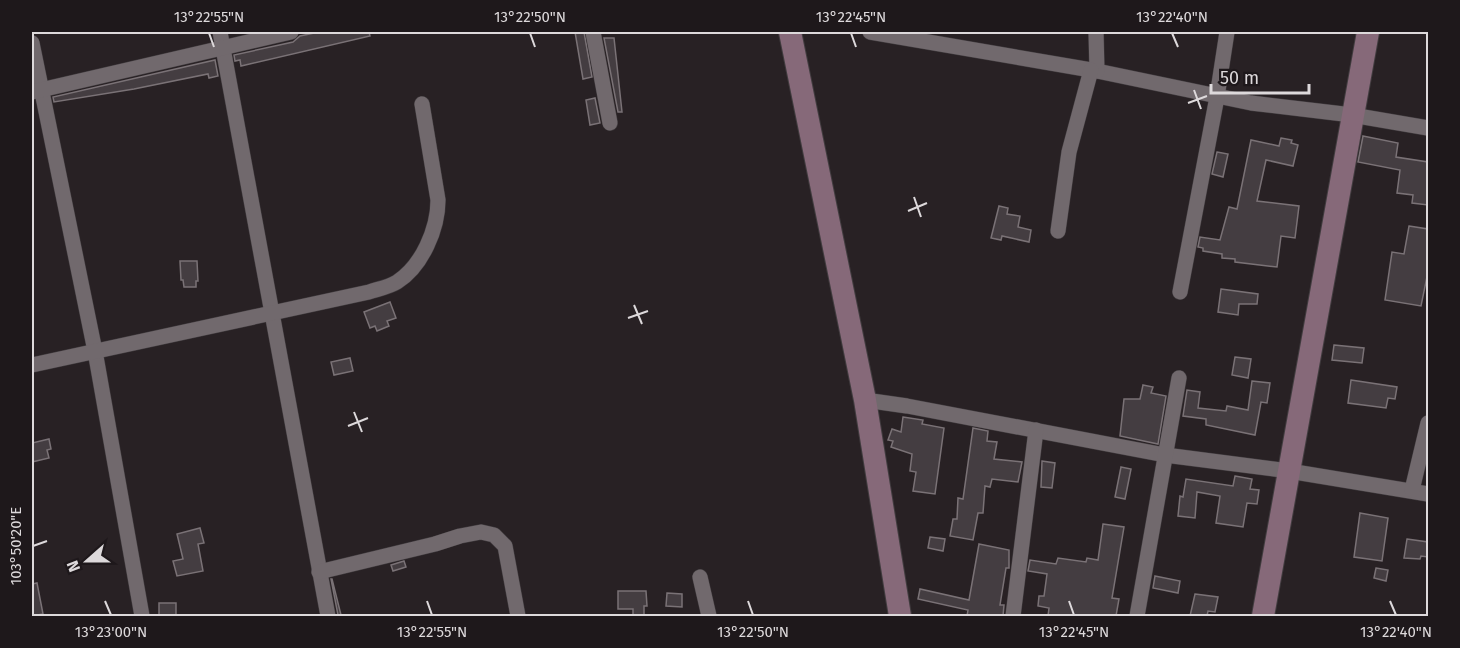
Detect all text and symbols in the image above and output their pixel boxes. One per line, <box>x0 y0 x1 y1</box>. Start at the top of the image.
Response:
text: 13°22'55"N <box>174 8 244 26</box>
text: 13°22'50"N <box>494 8 566 26</box>
text: 13°22'45"N <box>816 8 886 26</box>
text: 13°22'40"N <box>1136 8 1208 26</box>
scale bar <box>1211 57 1308 95</box>
text: 50 m <box>1220 67 1259 89</box>
text: 103°50'20"E <box>7 507 25 585</box>
north arrow <box>57 531 117 591</box>
text: N <box>63 558 84 575</box>
text: 13°23'00"N <box>75 623 147 641</box>
text: 13°22'55"N <box>397 623 467 641</box>
text: 13°22'50"N <box>717 623 789 641</box>
text: 13°22'45"N <box>1039 623 1109 641</box>
text: 13°22'40"N <box>1360 623 1432 641</box>

